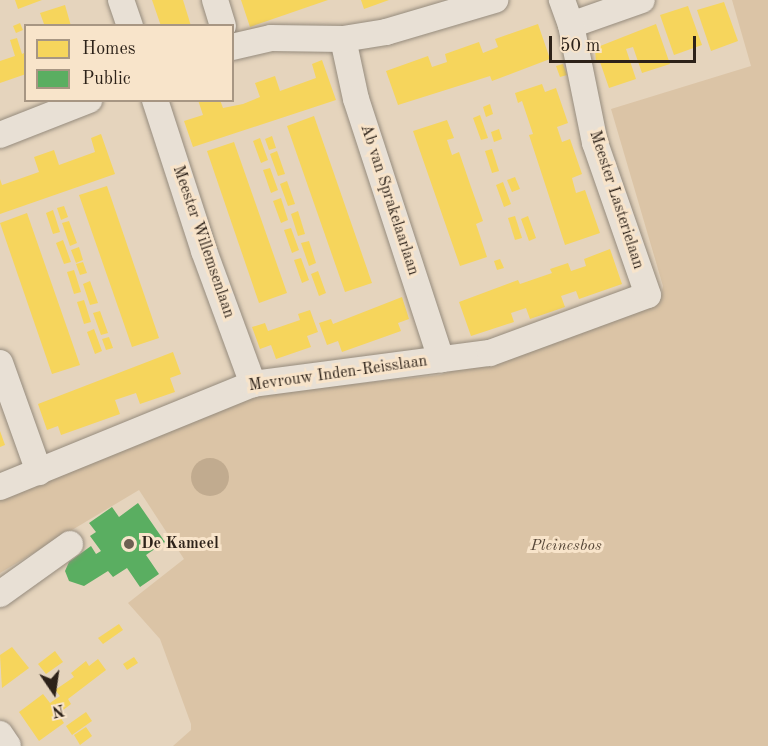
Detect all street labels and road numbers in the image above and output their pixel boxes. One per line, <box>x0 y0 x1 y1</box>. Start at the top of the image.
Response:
street label: Ab van Sprakelaarlaan <box>356 122 422 278</box>
street label: Meester Lasterielaan <box>585 128 647 272</box>
street label: Meester Willemsenlaan <box>168 163 238 321</box>
street label: Mevrouw Inden-Reisslaan <box>247 352 429 396</box>

